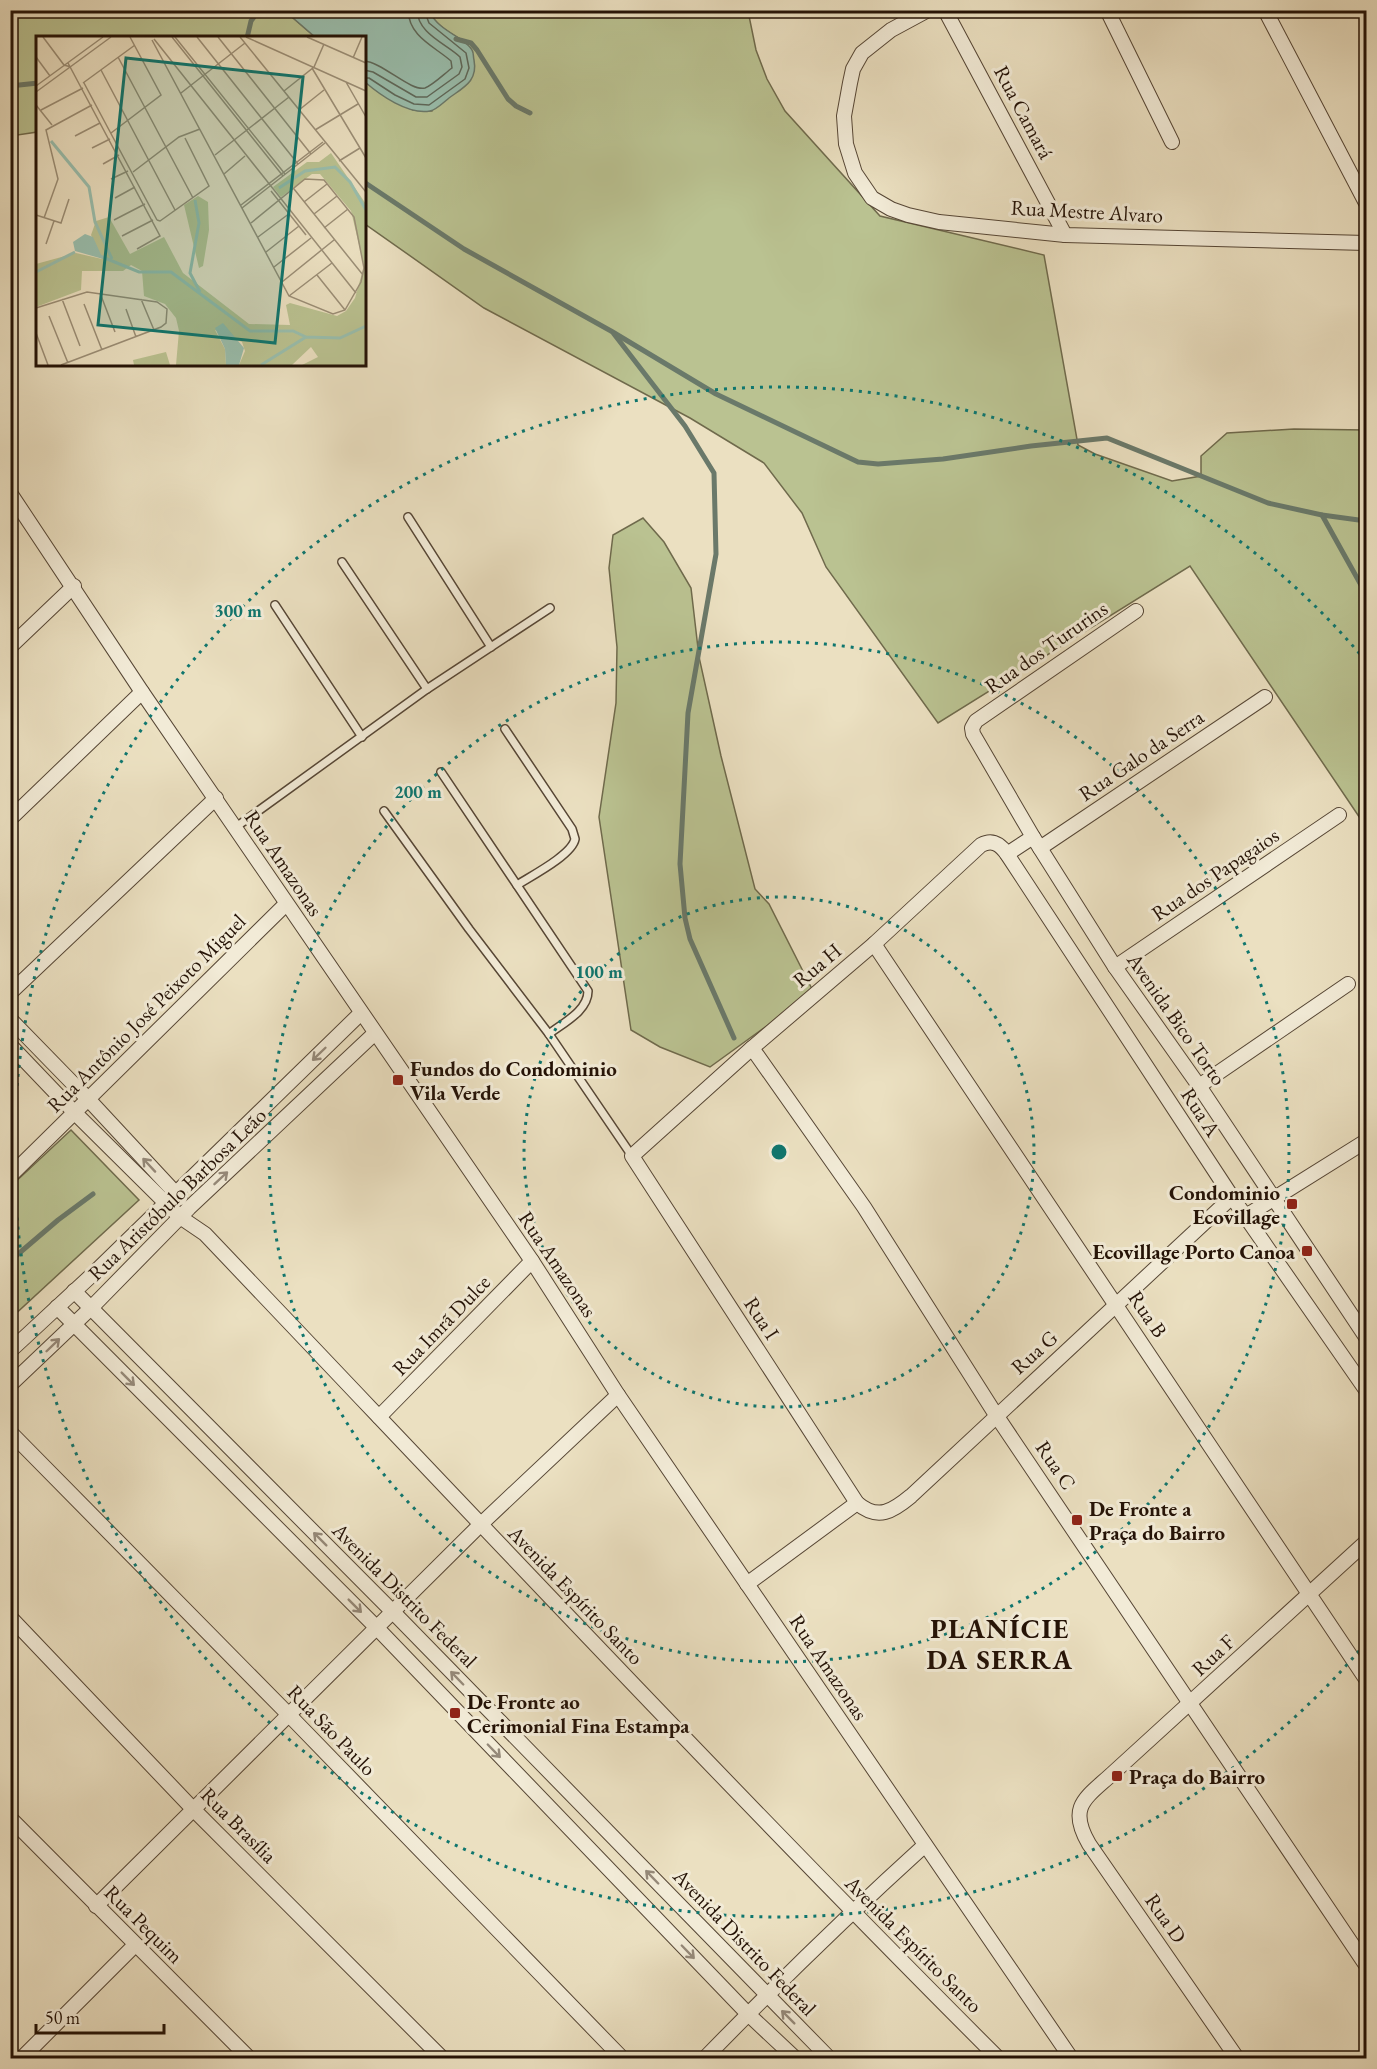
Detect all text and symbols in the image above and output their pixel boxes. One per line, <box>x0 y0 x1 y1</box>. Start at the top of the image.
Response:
inset map <box>36 36 366 366</box>
street label: Rua Camará <box>988 61 1060 164</box>
street label: Rua Mestre Alvaro <box>1010 194 1164 228</box>
street label: Rua dos Tururins <box>979 595 1113 699</box>
text: 300 m <box>214 599 262 622</box>
street label: Rua Galo da Serra <box>1073 703 1209 807</box>
text: 200 m <box>394 780 442 803</box>
street label: Rua Amazonas <box>239 805 329 921</box>
street label: Rua dos Papagaios <box>1146 821 1284 927</box>
street label: Rua Antônio José Peixoto Miguel <box>41 908 251 1118</box>
street label: Rua H <box>787 937 847 993</box>
street label: Avenida Bico Torto <box>1121 947 1233 1091</box>
text: 100 m <box>575 960 623 983</box>
one-way arrow <box>311 1046 326 1061</box>
place label: Fundos do Condominio Vila Verde <box>410 1055 617 1106</box>
marker: Fundos do Condominio Vila Verde <box>391 1073 405 1087</box>
street label: Rua A <box>1175 1082 1227 1142</box>
street label: Rua Aristóbulo Barbosa Leão <box>82 1102 272 1286</box>
centre of rings <box>769 1142 789 1162</box>
one-way arrow <box>142 1158 156 1173</box>
one-way arrow <box>213 1171 228 1185</box>
place label: Condominio Ecovillage <box>1169 1179 1280 1230</box>
marker: Condominio Ecovillage <box>1285 1197 1299 1211</box>
street label: Rua Amazonas <box>513 1206 603 1322</box>
place label: Ecovillage Porto Canoa <box>1092 1238 1296 1265</box>
marker: Ecovillage Porto Canoa <box>1300 1244 1314 1258</box>
street label: Rua Imrã Dulce <box>386 1269 496 1381</box>
street label: Rua B <box>1123 1285 1173 1343</box>
street label: Rua I <box>738 1291 786 1345</box>
street label: Rua G <box>1005 1324 1063 1380</box>
one-way arrow <box>45 1337 60 1352</box>
one-way arrow <box>121 1371 135 1386</box>
street label: Rua C <box>1030 1435 1082 1495</box>
place label: De Fronte a Praça do Bairro <box>1089 1495 1226 1546</box>
marker: De Fronte a Praça do Bairro <box>1070 1513 1084 1527</box>
street label: Avenida Distrito Federal <box>326 1516 483 1673</box>
street label: Avenida Espírito Santo <box>502 1519 649 1670</box>
one-way arrow <box>313 1531 328 1546</box>
one-way arrow <box>348 1598 363 1613</box>
street label: Rua Amazonas <box>784 1609 874 1725</box>
district label: PLANÍCIE DA SERRA <box>927 1611 1073 1677</box>
street label: Rua F <box>1186 1628 1240 1682</box>
one-way arrow <box>450 1670 465 1685</box>
street label: Rua São Paulo <box>282 1679 382 1781</box>
place label: De Fronte ao Cerimonial Fina Estampa <box>467 1688 690 1739</box>
marker: De Fronte ao Cerimonial Fina Estampa <box>448 1706 462 1720</box>
one-way arrow <box>487 1743 502 1758</box>
place label: Praça do Bairro <box>1129 1763 1266 1790</box>
marker: Praça do Bairro <box>1110 1769 1124 1783</box>
street label: Rua Brasília <box>195 1781 283 1869</box>
street label: Avenida Distrito Federal <box>667 1862 822 2021</box>
street label: Avenida Espírito Santo <box>839 1869 988 2018</box>
one-way arrow <box>645 1870 659 1885</box>
street label: Rua Pequim <box>99 1879 189 1969</box>
street label: Rua D <box>1139 1888 1193 1948</box>
one-way arrow <box>681 1944 695 1959</box>
scale bar <box>36 1997 164 2035</box>
text: 50 m <box>45 2006 80 2029</box>
one-way arrow <box>781 2010 796 2024</box>

